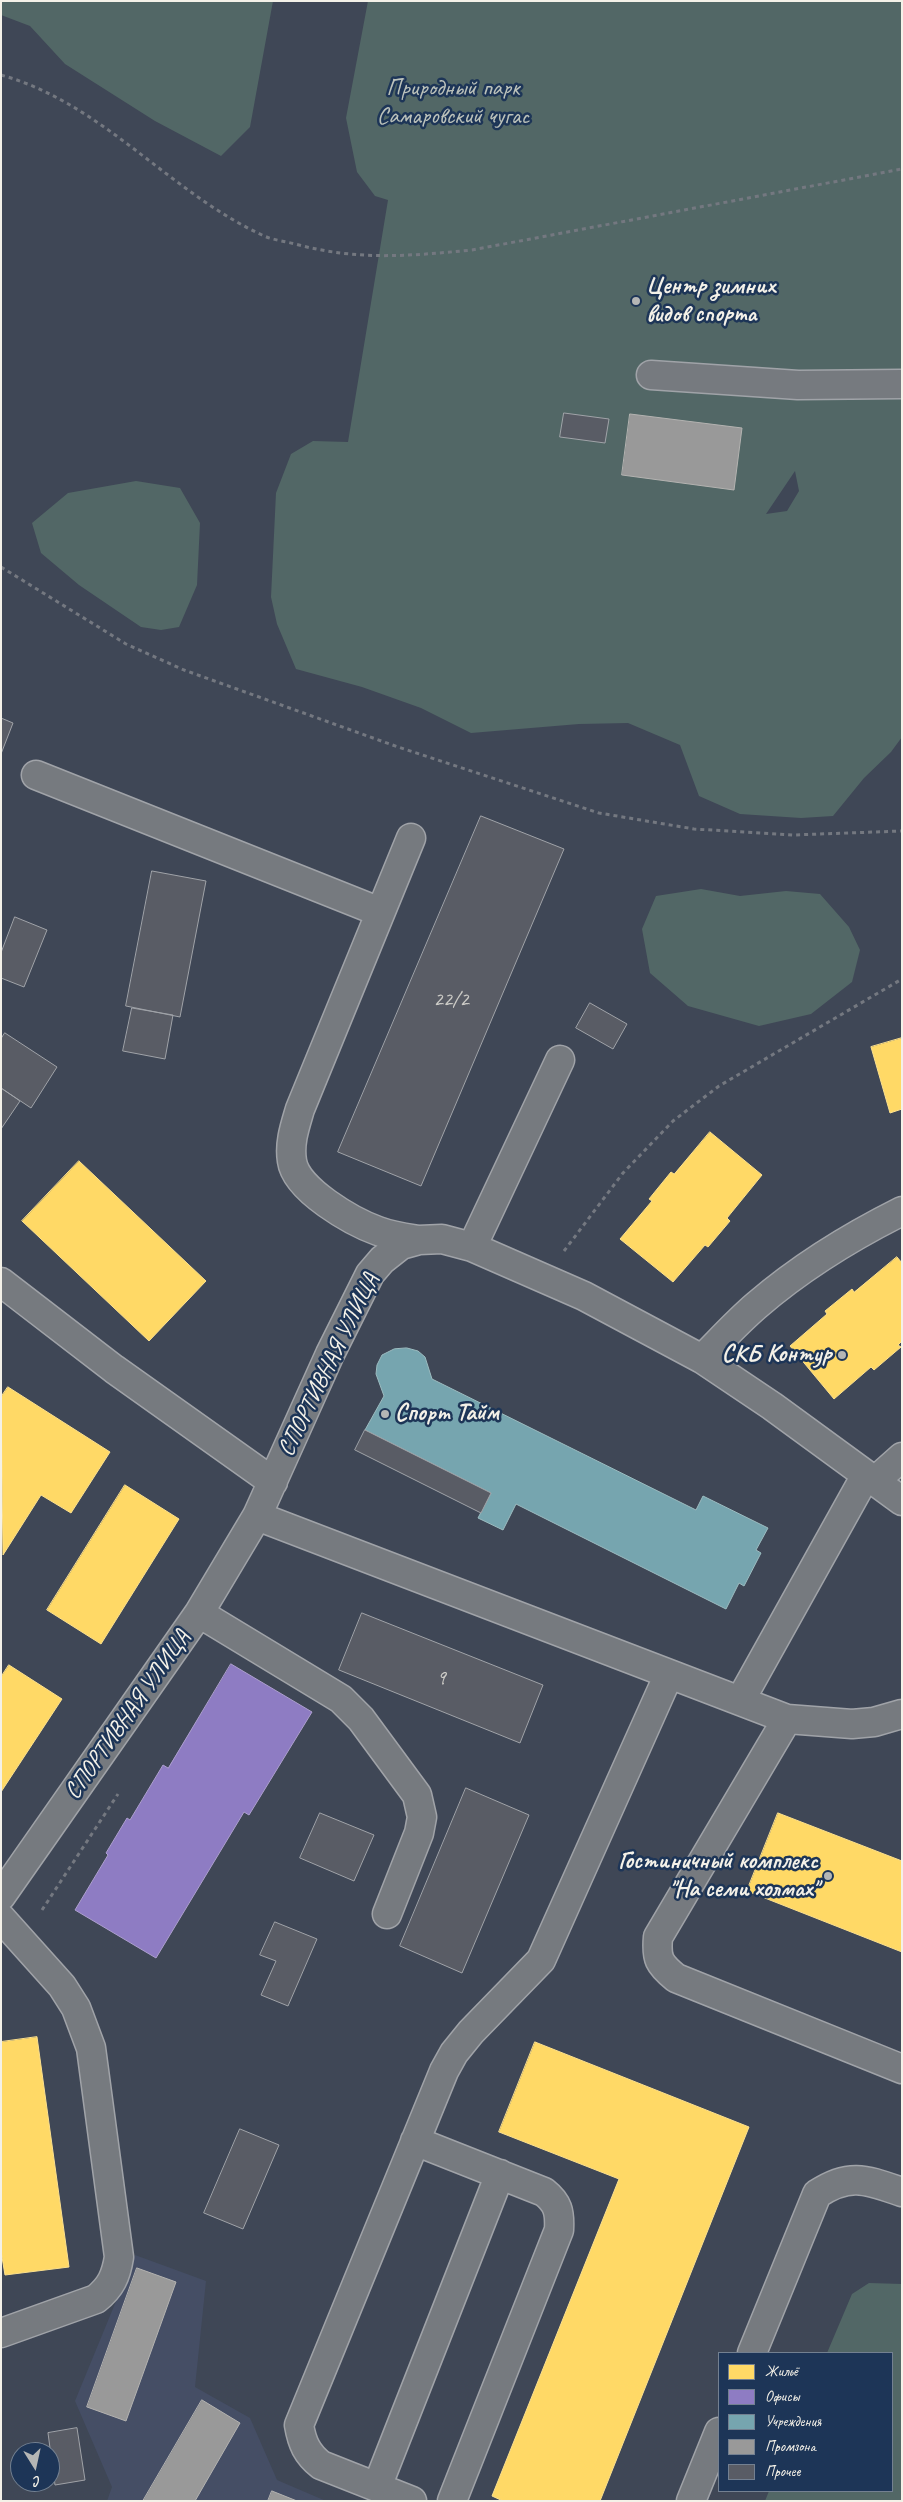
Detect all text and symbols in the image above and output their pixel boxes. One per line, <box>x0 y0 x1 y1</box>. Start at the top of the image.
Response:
park label: Природный парк Самаровский чугас <box>377 75 529 131</box>
place label: Центр зимних видов спорта <box>646 273 775 329</box>
marker: Центр зимних видов спорта <box>630 295 642 307</box>
house number: 22/2 <box>433 987 469 1013</box>
street label: СПОРТИВНАЯ УЛИЦА <box>272 1269 386 1461</box>
place label: СКБ Контур <box>722 1341 832 1369</box>
marker: СКБ Контур <box>836 1349 848 1361</box>
place label: Спорт Тайм <box>395 1400 499 1428</box>
marker: Спорт Тайм <box>379 1408 391 1420</box>
street label: СПОРТИВНАЯ УЛИЦА <box>59 1625 197 1805</box>
house number: 9 <box>436 1665 446 1691</box>
place label: Гостиничный комплекс "На семи холмах" <box>618 1848 818 1904</box>
marker: Гостиничный комплекс "На семи холмах" <box>822 1870 834 1882</box>
legend <box>718 2352 893 2492</box>
text: Жильё <box>765 2362 798 2381</box>
text: Офисы <box>765 2387 799 2406</box>
text: Учреждения <box>765 2412 821 2431</box>
text: Промзона <box>765 2437 816 2456</box>
north arrow <box>10 2442 60 2492</box>
text: Прочее <box>765 2462 800 2481</box>
text: С <box>33 2472 42 2490</box>

